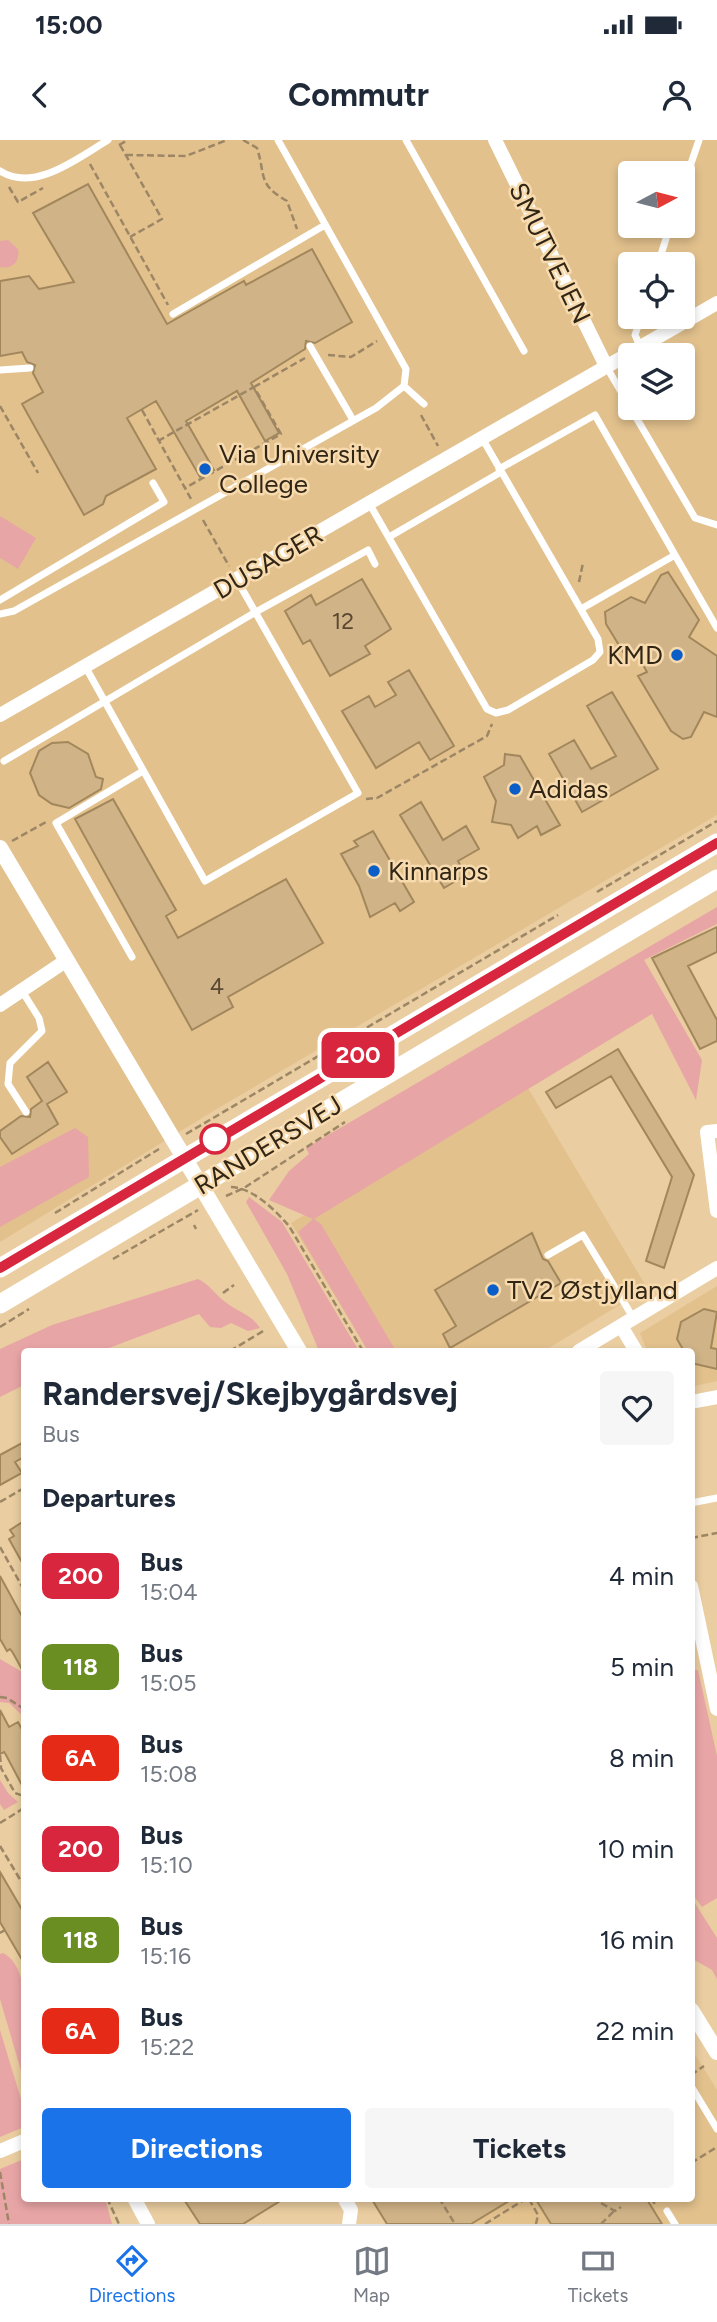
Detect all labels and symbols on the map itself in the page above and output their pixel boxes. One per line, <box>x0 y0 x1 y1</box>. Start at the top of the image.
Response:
north arrow <box>618 161 695 238</box>
street label: SMUTVEJEN <box>502 177 598 329</box>
place label: Via University College <box>219 438 380 500</box>
marker: Via University College <box>197 461 213 477</box>
street label: DUSAGER <box>208 518 328 606</box>
house number: 12 <box>332 607 354 635</box>
place label: KMD <box>607 639 663 671</box>
marker: KMD <box>669 647 685 663</box>
place label: Adidas <box>529 773 608 805</box>
marker: Adidas <box>507 781 523 797</box>
place label: Kinnarps <box>388 855 488 887</box>
marker: Kinnarps <box>366 863 382 879</box>
house number: 4 <box>210 972 224 1000</box>
line badge: 200 <box>318 1032 398 1078</box>
street label: RANDERSVEJ <box>188 1088 348 1202</box>
unlabelled marker <box>200 1124 230 1154</box>
place label: TV2 Østjylland <box>507 1274 678 1306</box>
marker: TV2 Østjylland <box>485 1282 501 1298</box>

